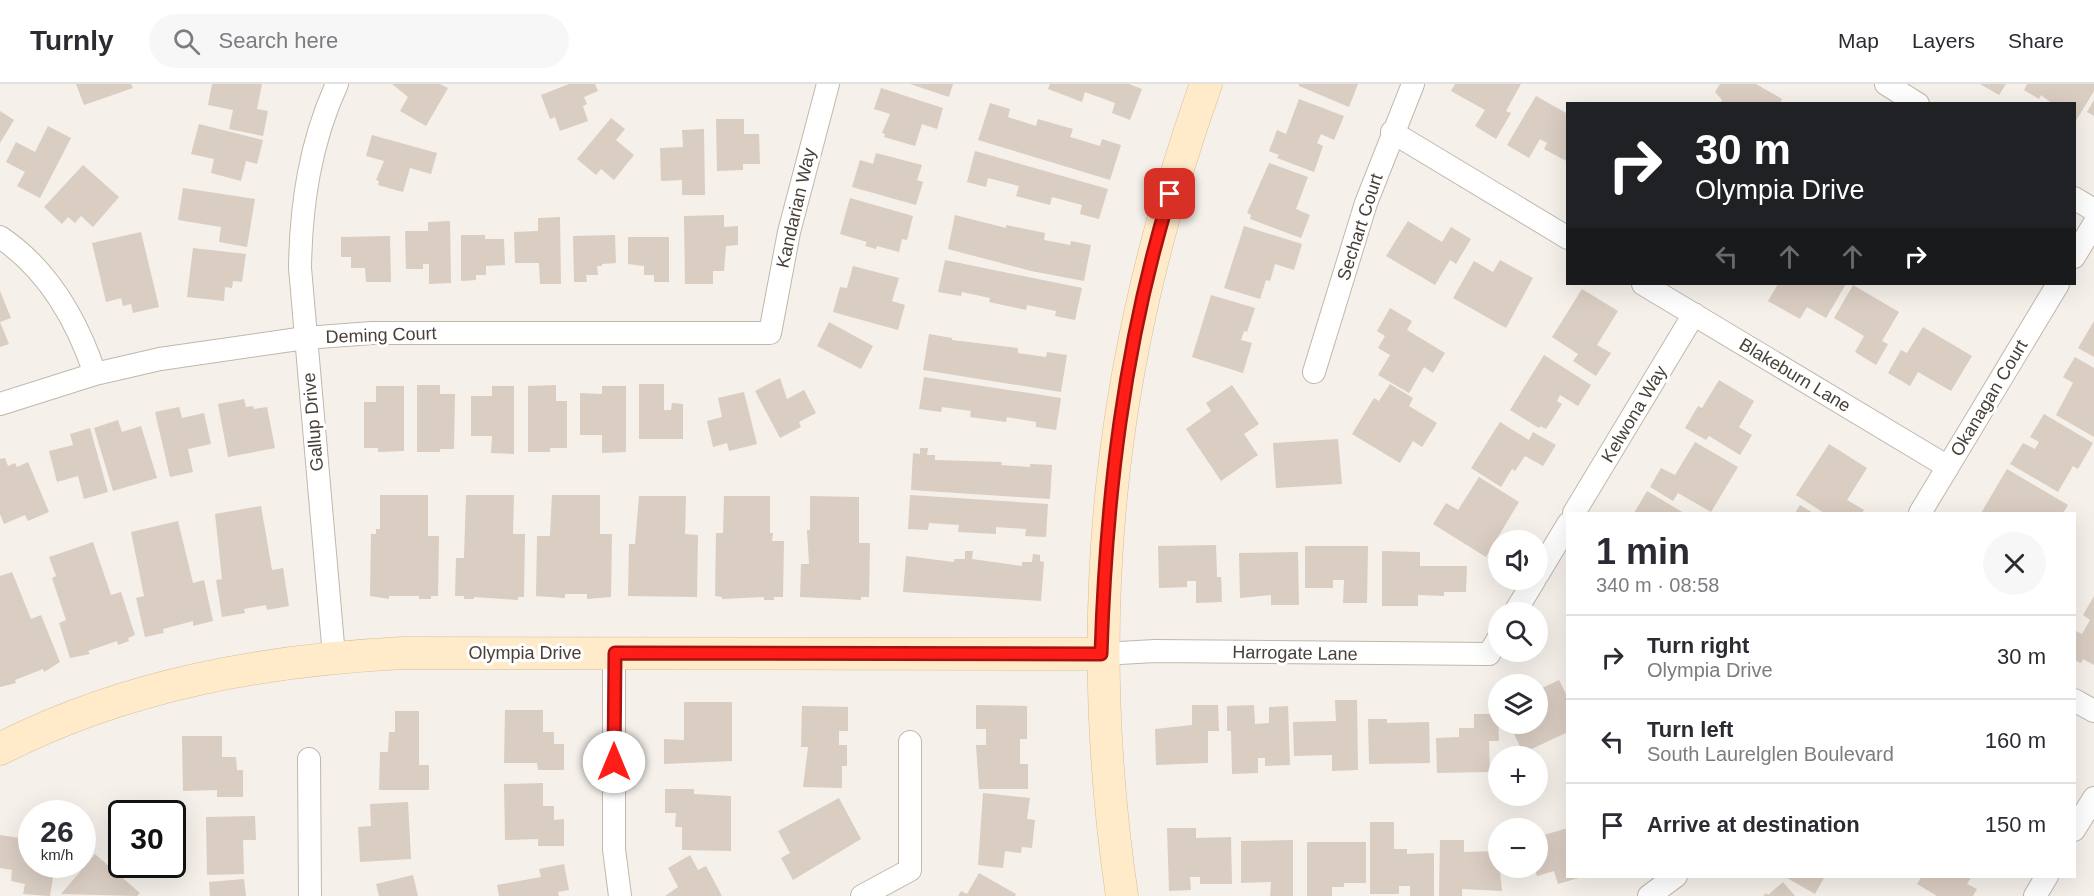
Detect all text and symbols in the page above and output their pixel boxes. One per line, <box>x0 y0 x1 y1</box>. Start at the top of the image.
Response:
search box <box>149 14 569 68</box>
text: Turnly <box>30 25 113 56</box>
icon: search <box>170 25 203 58</box>
text: Search here <box>218 28 338 53</box>
text: Map <box>1838 29 1879 52</box>
text: Layers <box>1912 29 1975 52</box>
text: Share <box>2008 29 2064 52</box>
icon: right <box>1596 126 1674 204</box>
text: 30 m <box>1695 126 1791 173</box>
street label: Kandarian Way <box>772 146 820 270</box>
pin <box>1144 168 1195 219</box>
street label: Sechart Court <box>1333 171 1387 283</box>
text: Olympia Drive <box>1695 175 1865 205</box>
icon: arrive <box>1153 177 1186 210</box>
icon: left <box>1710 240 1743 273</box>
icon: ahead <box>1773 240 1806 273</box>
icon: ahead <box>1836 240 1869 273</box>
icon: right <box>1899 240 1932 273</box>
street label: Deming Court <box>325 323 437 347</box>
street label: Blakeburn Lane <box>1736 334 1854 416</box>
street label: Okanagan Court <box>1946 336 2032 460</box>
street label: Kelwona Way <box>1597 362 1671 466</box>
street label: Gallup Drive <box>299 372 327 472</box>
map controls <box>1488 530 1548 878</box>
button: sound <box>1488 530 1548 590</box>
text: 1 min <box>1596 531 1690 572</box>
button: close <box>1983 532 2046 595</box>
text: 340 m · 08:58 <box>1596 574 1719 596</box>
button: search <box>1488 602 1548 662</box>
text: Turn right <box>1647 633 1749 658</box>
icon: right <box>1596 641 1629 674</box>
street label: Harrogate Lane <box>1232 642 1358 664</box>
street label: Olympia Drive <box>468 643 582 663</box>
text: 30 m <box>1997 644 2046 669</box>
text: Olympia Drive <box>1647 659 1773 681</box>
button: layers <box>1488 674 1548 734</box>
text: Turn left <box>1647 717 1733 742</box>
icon: left <box>1596 725 1629 758</box>
text: 160 m <box>1985 728 2046 753</box>
position arrow <box>582 730 646 794</box>
text: South Laurelglen Boulevard <box>1647 743 1894 765</box>
button: + <box>1488 746 1548 806</box>
speed limit sign: 30 <box>108 800 186 878</box>
icon: arrive <box>1596 809 1629 842</box>
text: Arrive at destination <box>1647 812 1860 837</box>
text: 150 m <box>1985 812 2046 837</box>
text: 26 <box>40 815 74 848</box>
button: − <box>1488 818 1548 878</box>
text: km/h <box>41 846 73 863</box>

